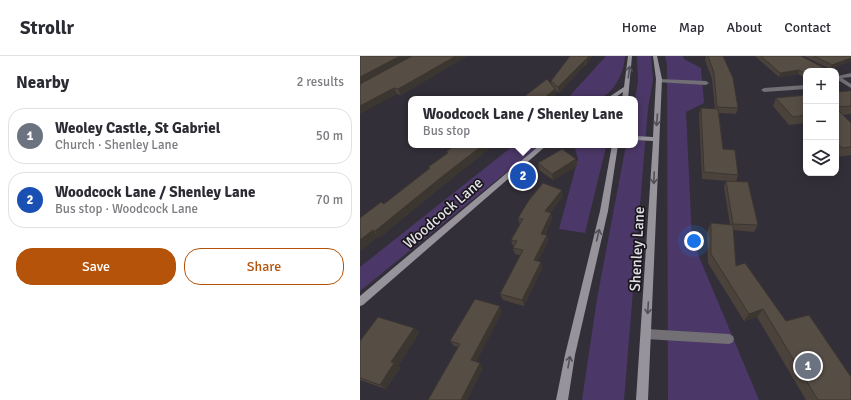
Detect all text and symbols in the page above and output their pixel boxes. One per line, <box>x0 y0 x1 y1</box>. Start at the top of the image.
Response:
text: Strollr <box>20 16 74 40</box>
text: Home <box>622 19 657 36</box>
text: Map <box>679 19 704 36</box>
text: About <box>726 19 762 36</box>
text: Contact <box>784 19 831 36</box>
one-way arrow <box>625 66 633 79</box>
map controls <box>803 68 839 176</box>
button: + <box>803 68 839 104</box>
text: Nearby <box>16 72 69 93</box>
text: 2 results <box>296 74 344 90</box>
popup <box>408 96 638 148</box>
button: − <box>803 104 839 140</box>
text: Woodcock Lane / Shenley Lane <box>423 105 623 123</box>
one-way arrow <box>653 113 661 126</box>
text: Weoley Castle, St Gabriel <box>55 119 220 137</box>
text: Bus stop <box>423 123 470 139</box>
text: 1 <box>26 128 34 144</box>
text: 50 m <box>316 128 343 144</box>
text: Church · Shenley Lane <box>55 137 178 153</box>
button: layers <box>803 140 839 176</box>
pin: 2 <box>510 161 536 191</box>
one-way arrow <box>650 171 658 184</box>
street label: Woodcock Lane <box>400 174 486 252</box>
text: Woodcock Lane / Shenley Lane <box>55 183 255 201</box>
text: 2 <box>26 192 34 208</box>
text: 70 m <box>316 192 343 208</box>
text: Bus stop · Woodcock Lane <box>55 201 198 217</box>
street label: Shenley Lane <box>626 206 648 292</box>
one-way arrow <box>595 229 603 242</box>
your location <box>684 231 704 251</box>
button: Save <box>16 248 176 285</box>
button: Share <box>184 248 344 285</box>
one-way arrow <box>644 301 651 314</box>
pin: 1 <box>795 351 821 381</box>
one-way arrow <box>565 356 573 369</box>

